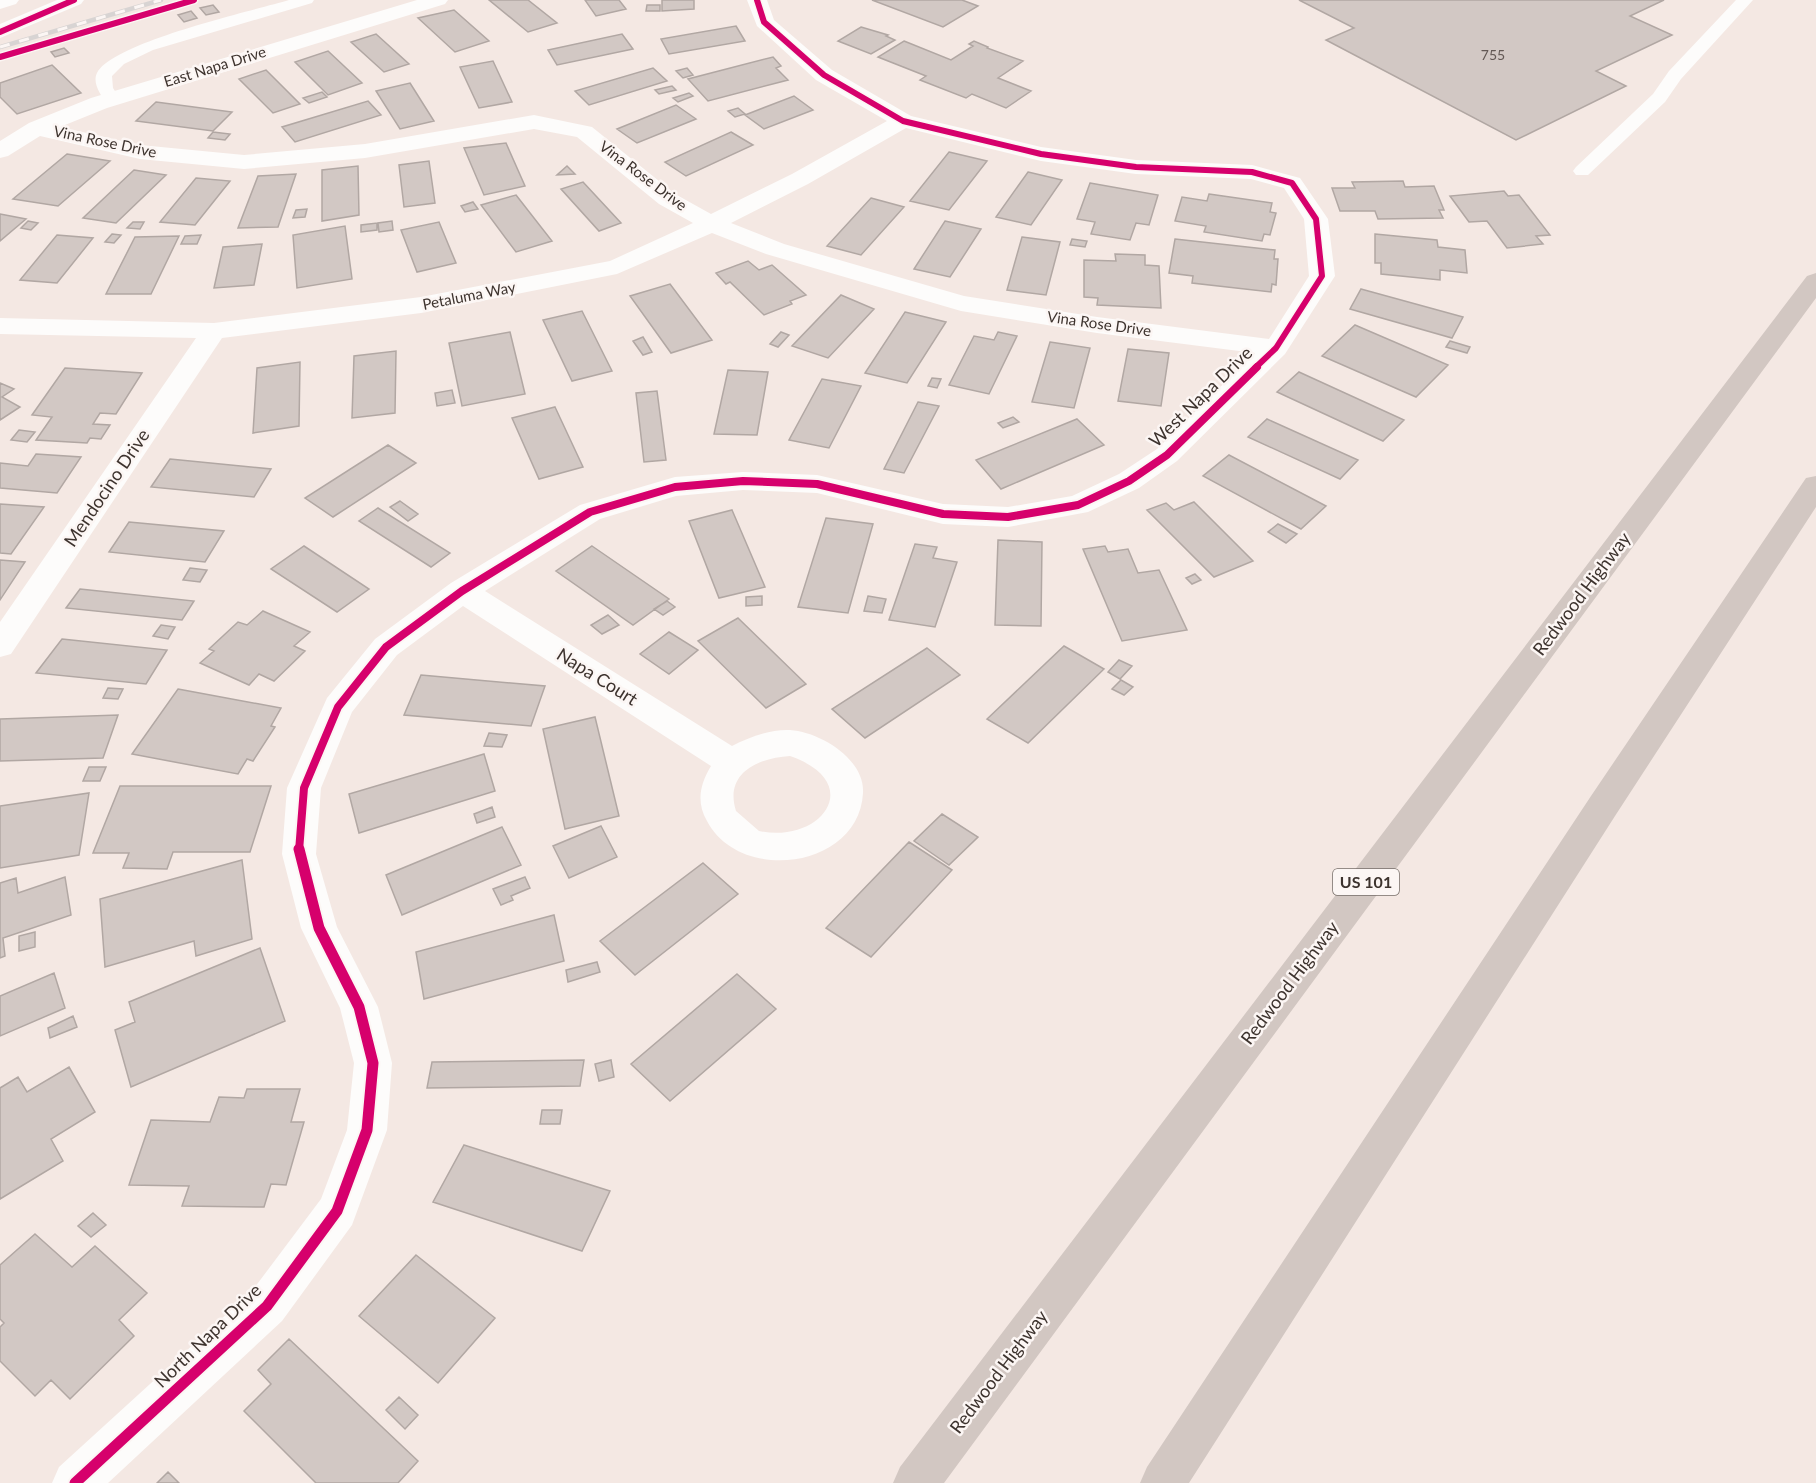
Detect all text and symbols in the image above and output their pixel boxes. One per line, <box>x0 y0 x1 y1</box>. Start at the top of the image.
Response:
street label: East Napa Drive <box>161 42 268 90</box>
house number: 755 <box>1481 46 1505 63</box>
street label: Vina Rose Drive <box>52 121 158 161</box>
street label: Vina Rose Drive <box>596 136 691 214</box>
street label: Petaluma Way <box>421 277 517 313</box>
street label: Vina Rose Drive <box>1046 307 1152 339</box>
street label: West Napa Drive <box>1144 341 1256 451</box>
street label: Mendocino Drive <box>59 425 154 550</box>
street label: Redwood Highway <box>1528 527 1635 659</box>
street label: Napa Court <box>553 643 642 710</box>
road number: US 101 <box>1333 869 1399 895</box>
street label: Redwood Highway <box>1236 916 1343 1048</box>
street label: North Napa Drive <box>149 1279 265 1392</box>
street label: Redwood Highway <box>945 1305 1052 1437</box>

